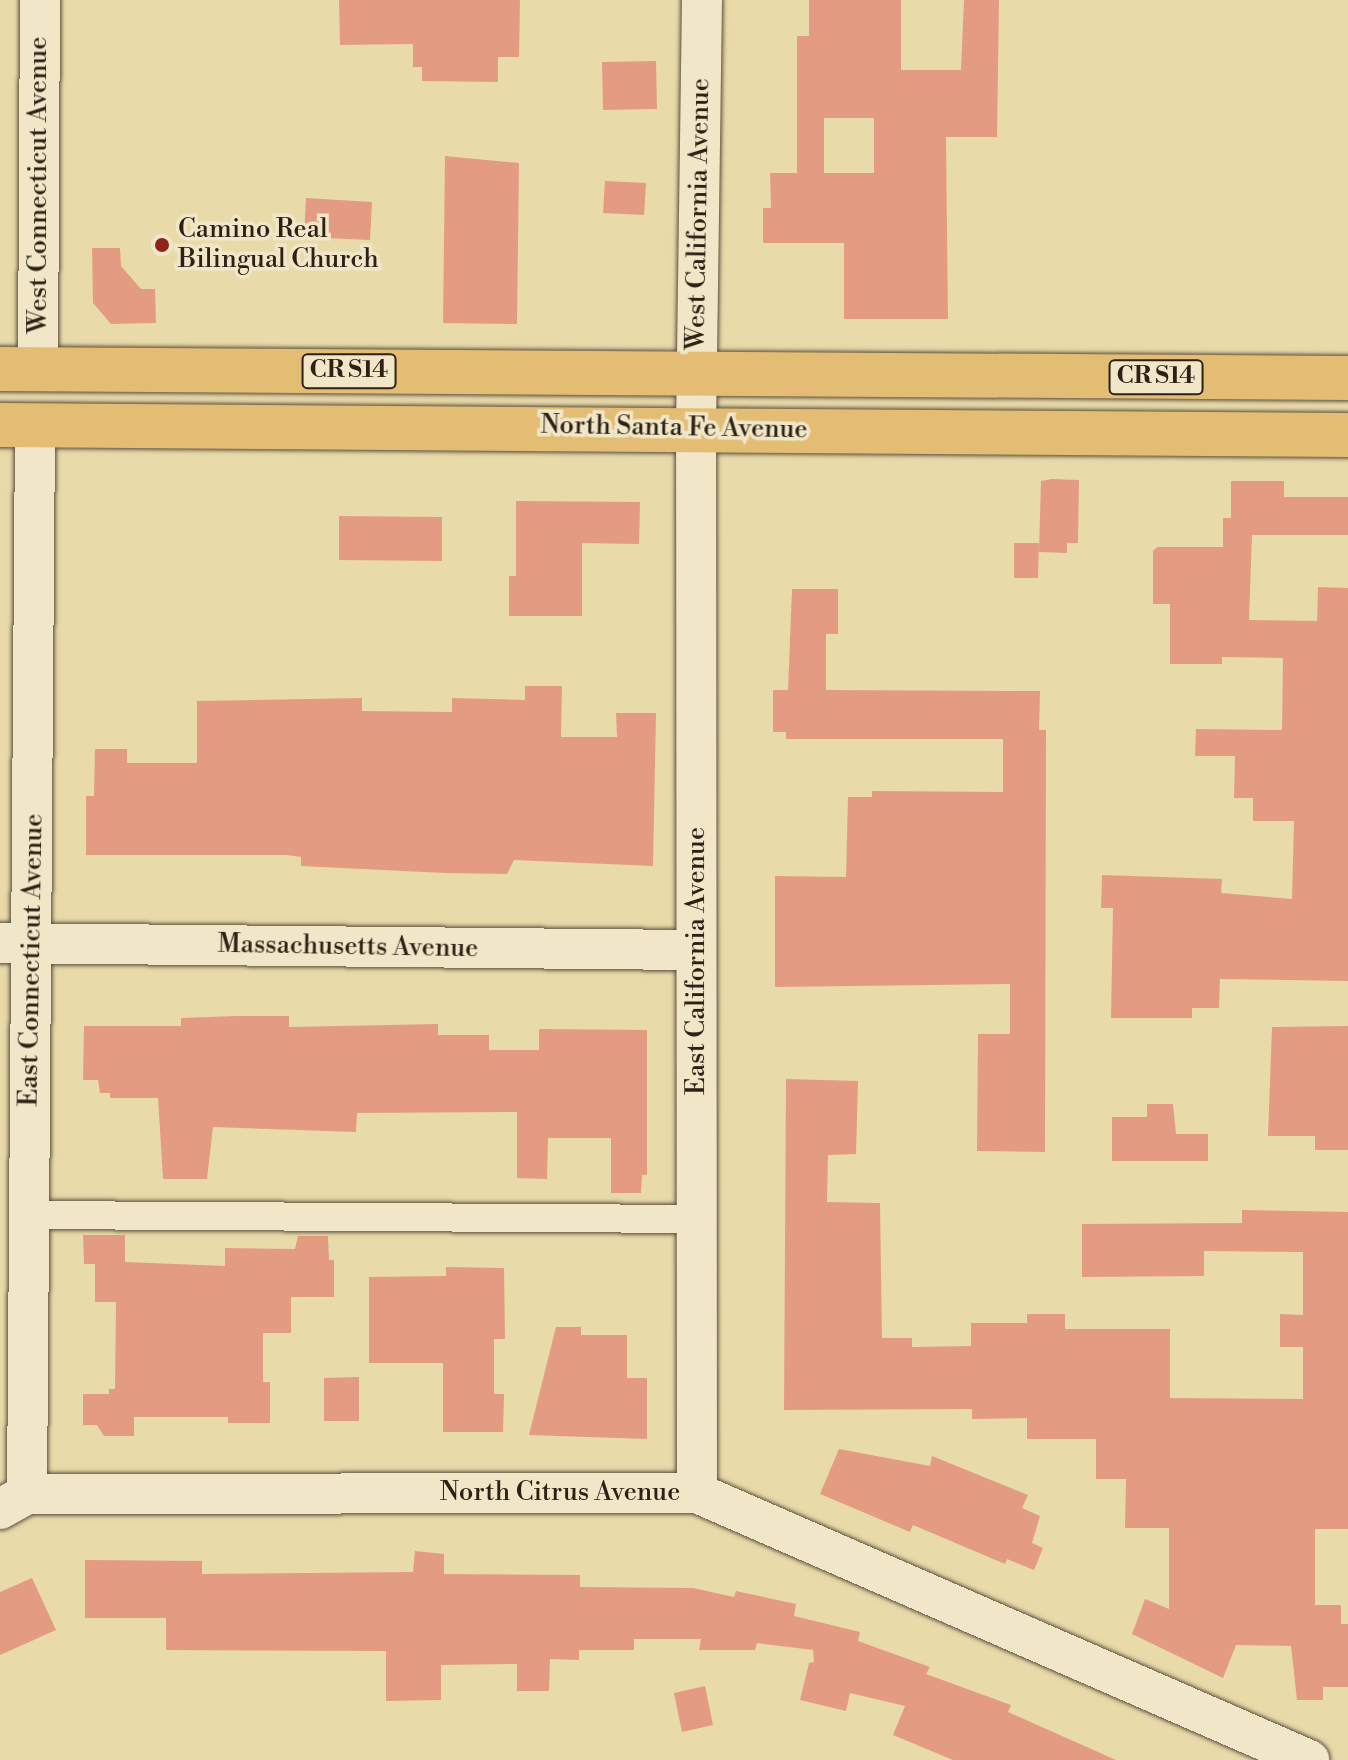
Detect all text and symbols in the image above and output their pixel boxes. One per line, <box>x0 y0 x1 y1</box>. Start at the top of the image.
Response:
street label: West Connecticut Avenue <box>23 37 55 333</box>
street label: West California Avenue <box>681 78 717 350</box>
place label: Camino Real Bilingual Church <box>178 214 379 276</box>
marker: Camino Real Bilingual Church <box>153 236 171 254</box>
road number: CR S14 <box>301 351 397 391</box>
road number: CR S14 <box>1108 357 1204 397</box>
street label: North Santa Fe Avenue <box>540 410 808 446</box>
street label: East Connecticut Avenue <box>14 813 50 1107</box>
street label: East California Avenue <box>681 827 713 1095</box>
street label: Massachusetts Avenue <box>217 929 479 965</box>
street label: North Citrus Avenue <box>440 1477 680 1509</box>

